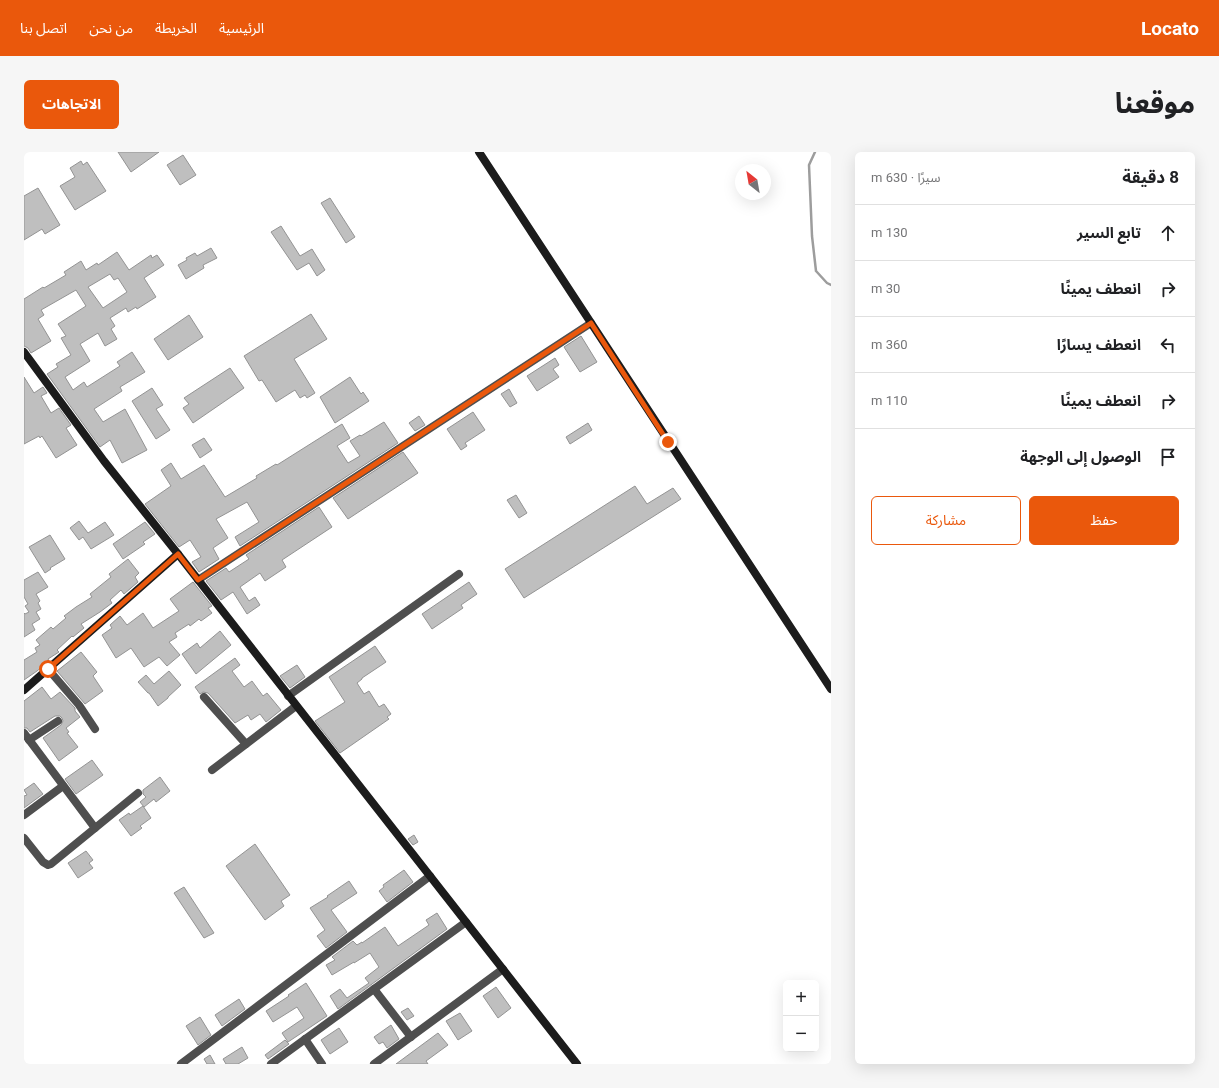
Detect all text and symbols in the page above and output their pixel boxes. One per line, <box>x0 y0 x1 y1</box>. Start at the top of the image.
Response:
text: Locato <box>1141 17 1199 40</box>
text: اتصل بنا <box>20 20 67 36</box>
text: من نحن <box>89 20 133 36</box>
text: الخريطة <box>155 20 197 36</box>
text: الرئيسية <box>219 20 264 36</box>
button: الاتجاهات <box>24 80 119 129</box>
text: موقعنا <box>1115 87 1195 120</box>
north arrow <box>735 164 771 200</box>
text: 8 دقيقة <box>1122 167 1179 187</box>
text: سيرًا · 630 m <box>871 170 940 185</box>
icon: ahead <box>1157 222 1179 244</box>
text: تابع السير <box>1077 224 1141 242</box>
text: 130 m <box>871 225 908 240</box>
icon: right <box>1157 278 1179 300</box>
text: انعطف يمينًا <box>1061 280 1141 298</box>
text: 30 m <box>871 281 900 296</box>
icon: left <box>1157 334 1179 356</box>
text: انعطف يسارًا <box>1057 336 1141 354</box>
text: 360 m <box>871 337 908 352</box>
icon: right <box>1157 390 1179 412</box>
text: انعطف يمينًا <box>1061 392 1141 410</box>
text: 110 m <box>871 393 908 408</box>
route end <box>659 433 677 451</box>
icon: arrive <box>1157 446 1179 468</box>
text: الوصول إلى الوجهة <box>1020 448 1141 466</box>
button: مشاركة <box>871 496 1021 545</box>
button: حفظ <box>1029 496 1179 545</box>
route start <box>39 660 57 678</box>
map controls <box>783 980 819 1052</box>
button: + <box>783 980 819 1016</box>
button: − <box>783 1016 819 1052</box>

